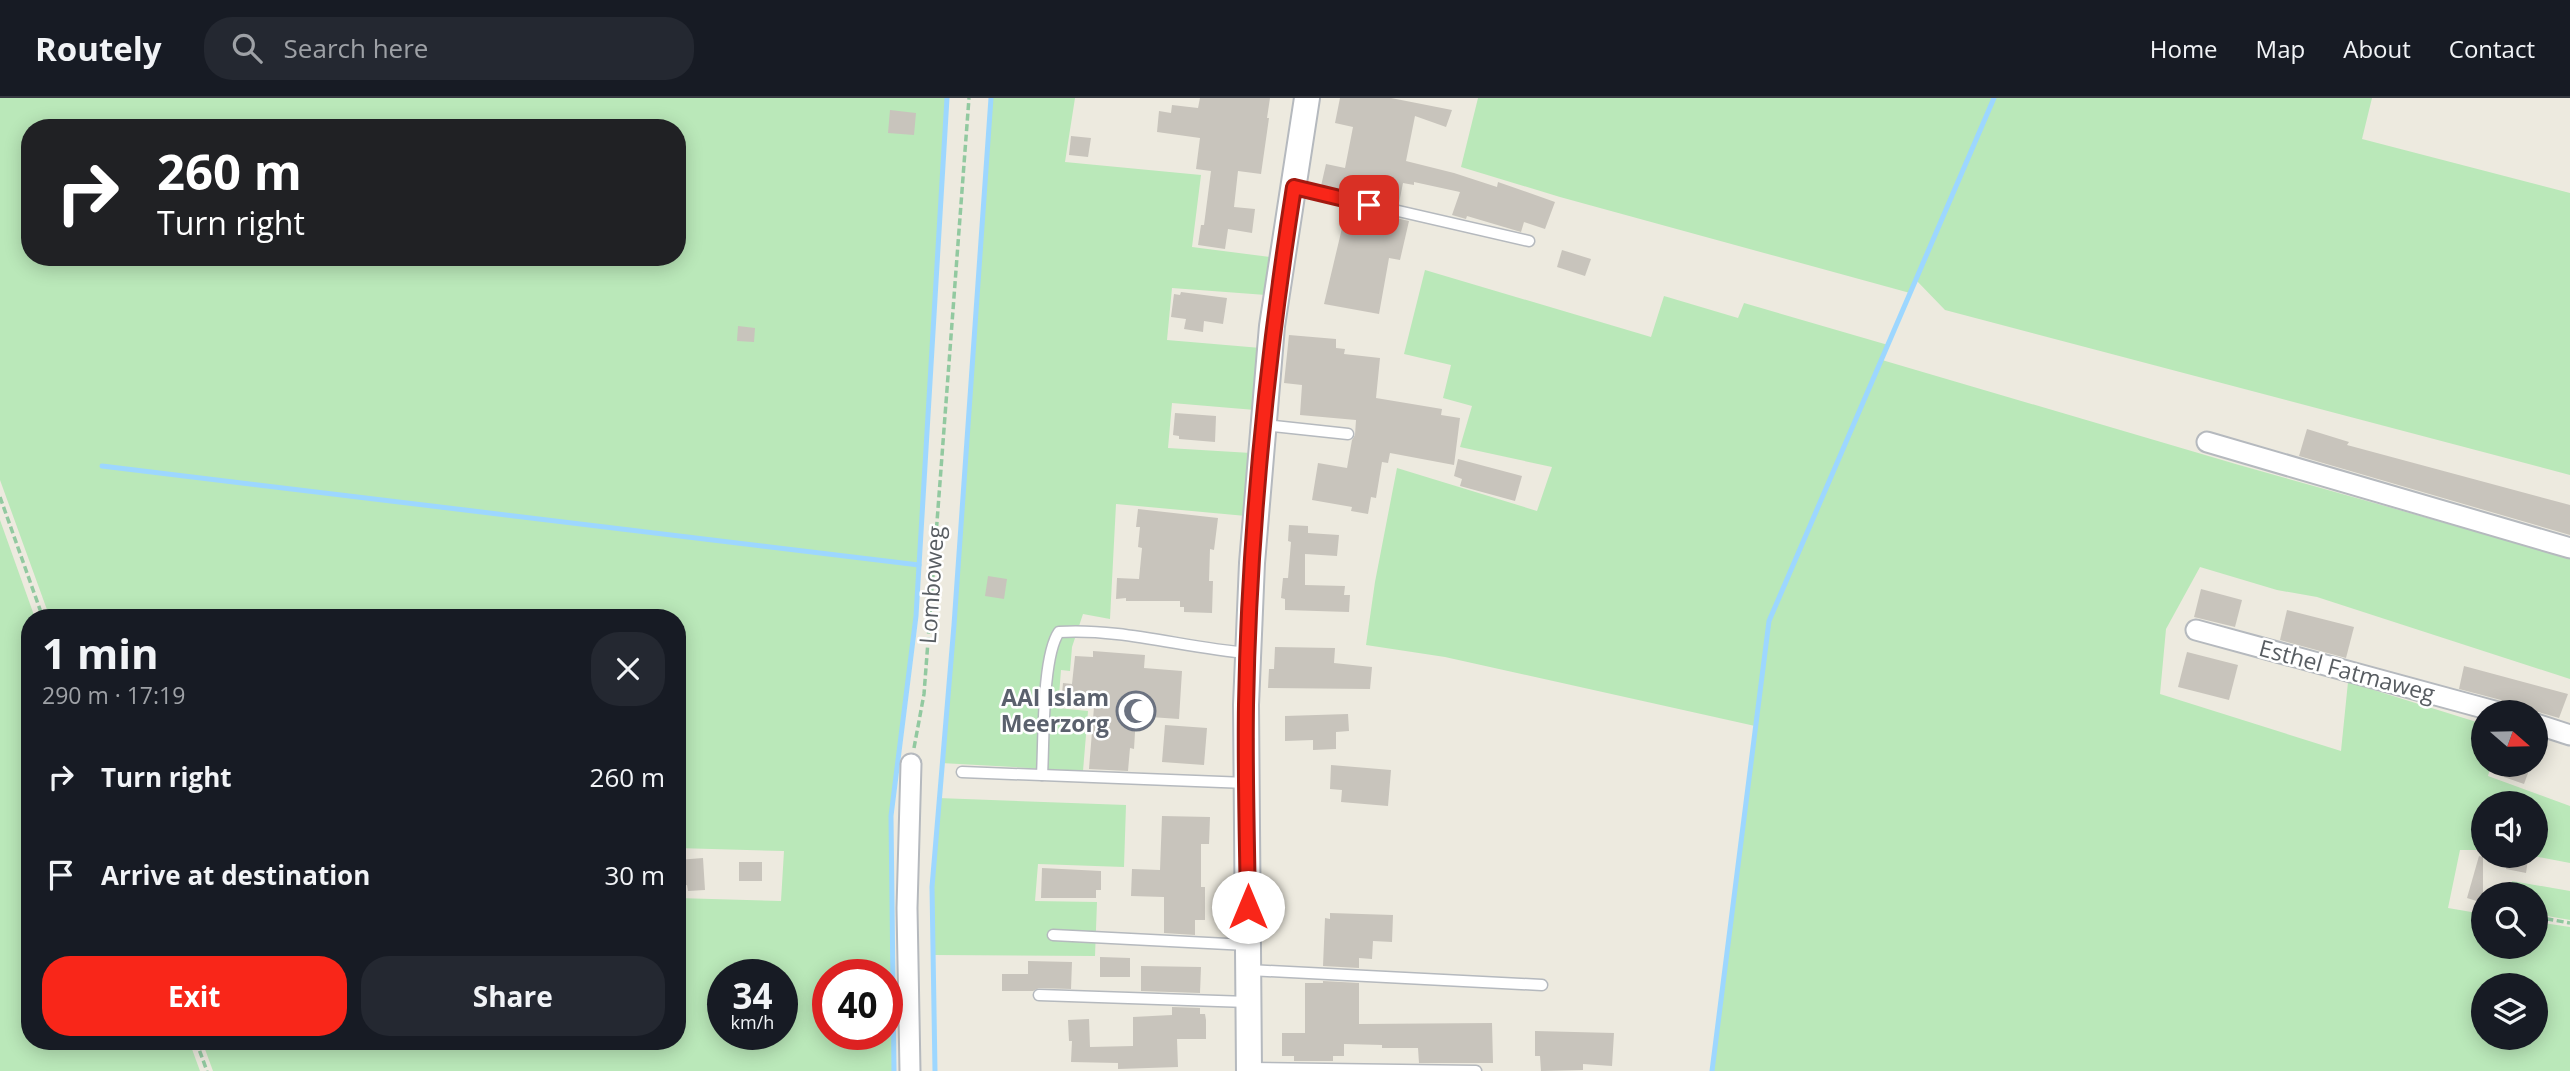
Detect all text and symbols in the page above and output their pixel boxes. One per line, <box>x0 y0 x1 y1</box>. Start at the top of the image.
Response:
search box <box>204 17 694 80</box>
text: Routely <box>35 26 162 71</box>
icon: search <box>228 29 266 67</box>
text: Search here <box>284 30 428 66</box>
text: Home <box>2150 32 2218 65</box>
text: Map <box>2256 32 2305 65</box>
text: About <box>2343 32 2411 65</box>
text: Contact <box>2449 32 2535 65</box>
text: 260 m <box>157 138 302 204</box>
icon: right <box>42 147 133 238</box>
pin <box>1339 175 1399 235</box>
icon: arrive <box>1350 186 1388 224</box>
text: Turn right <box>157 201 305 244</box>
street label: Lomboweg <box>911 524 951 645</box>
text: 1 min <box>42 624 159 681</box>
street label: Esthel Fatmaweg <box>2256 631 2439 709</box>
button: close <box>591 632 665 706</box>
text: 290 m · 17:19 <box>42 679 185 711</box>
place label: AAI Islam Meerzorg <box>1001 681 1109 739</box>
mosque icon: AAI Islam Meerzorg <box>1115 690 1157 732</box>
north arrow <box>2471 700 2548 777</box>
map controls <box>2471 700 2548 1050</box>
icon: right <box>42 758 80 796</box>
text: Turn right <box>101 759 232 795</box>
text: 260 m <box>590 759 665 795</box>
button: sound <box>2471 791 2548 868</box>
icon: arrive <box>42 856 80 894</box>
text: Arrive at destination <box>101 857 370 893</box>
text: 30 m <box>604 857 665 893</box>
position arrow <box>1211 870 1285 944</box>
button: search <box>2471 882 2548 959</box>
button: Exit <box>42 956 347 1036</box>
button: Share <box>361 956 665 1036</box>
speed limit sign: 40 <box>812 959 903 1050</box>
text: 34 <box>732 972 773 1019</box>
button: layers <box>2471 973 2548 1050</box>
text: km/h <box>731 1010 774 1034</box>

